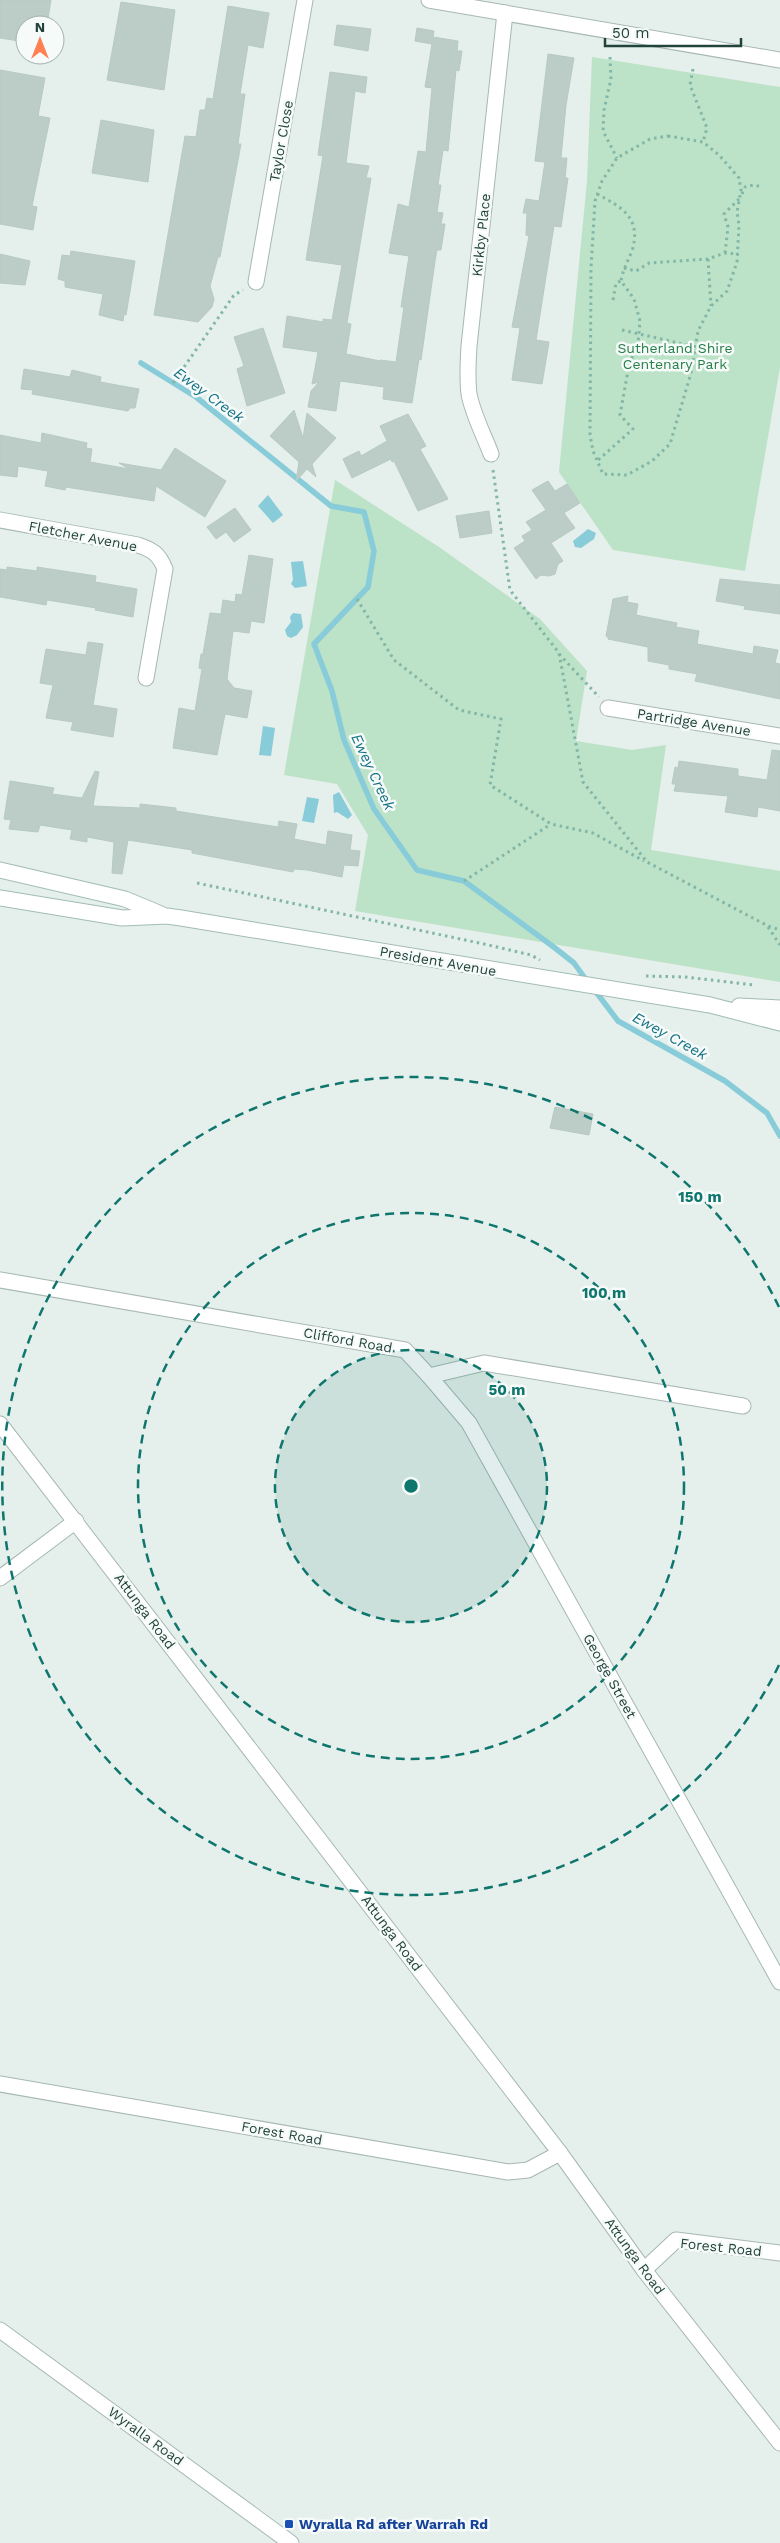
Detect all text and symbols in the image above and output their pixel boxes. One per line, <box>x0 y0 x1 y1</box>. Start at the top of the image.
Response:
north arrow <box>15 15 65 65</box>
scale bar <box>605 15 741 47</box>
text: N <box>35 19 45 35</box>
text: 50 m <box>612 24 649 42</box>
street label: Taylor Close <box>266 99 296 183</box>
street label: Kirkby Place <box>469 193 493 277</box>
park label: Sutherland Shire Centenary Park <box>617 340 733 372</box>
water label: Ewey Creek <box>170 364 248 427</box>
street label: Fletcher Avenue <box>27 518 139 554</box>
street label: Partridge Avenue <box>636 705 752 739</box>
water label: Ewey Creek <box>347 731 399 814</box>
street label: President Avenue <box>378 943 498 979</box>
water label: Ewey Creek <box>630 1008 711 1064</box>
text: 150 m <box>678 1188 722 1206</box>
text: 100 m <box>582 1284 626 1302</box>
street label: Clifford Road <box>302 1324 394 1356</box>
text: 50 m <box>489 1381 525 1399</box>
centre of rings <box>402 1477 420 1495</box>
street label: Attunga Road <box>111 1570 179 1652</box>
street label: George Street <box>580 1631 640 1721</box>
street label: Attunga Road <box>358 1892 426 1974</box>
street label: Forest Road <box>240 2118 324 2148</box>
street label: Attunga Road <box>602 2215 668 2297</box>
street label: Forest Road <box>679 2235 763 2259</box>
street label: Wyralla Road <box>105 2403 187 2469</box>
place label: Wyralla Rd after Warrah Rd <box>299 2516 488 2532</box>
marker: Wyralla Rd after Warrah Rd <box>283 2518 295 2530</box>

